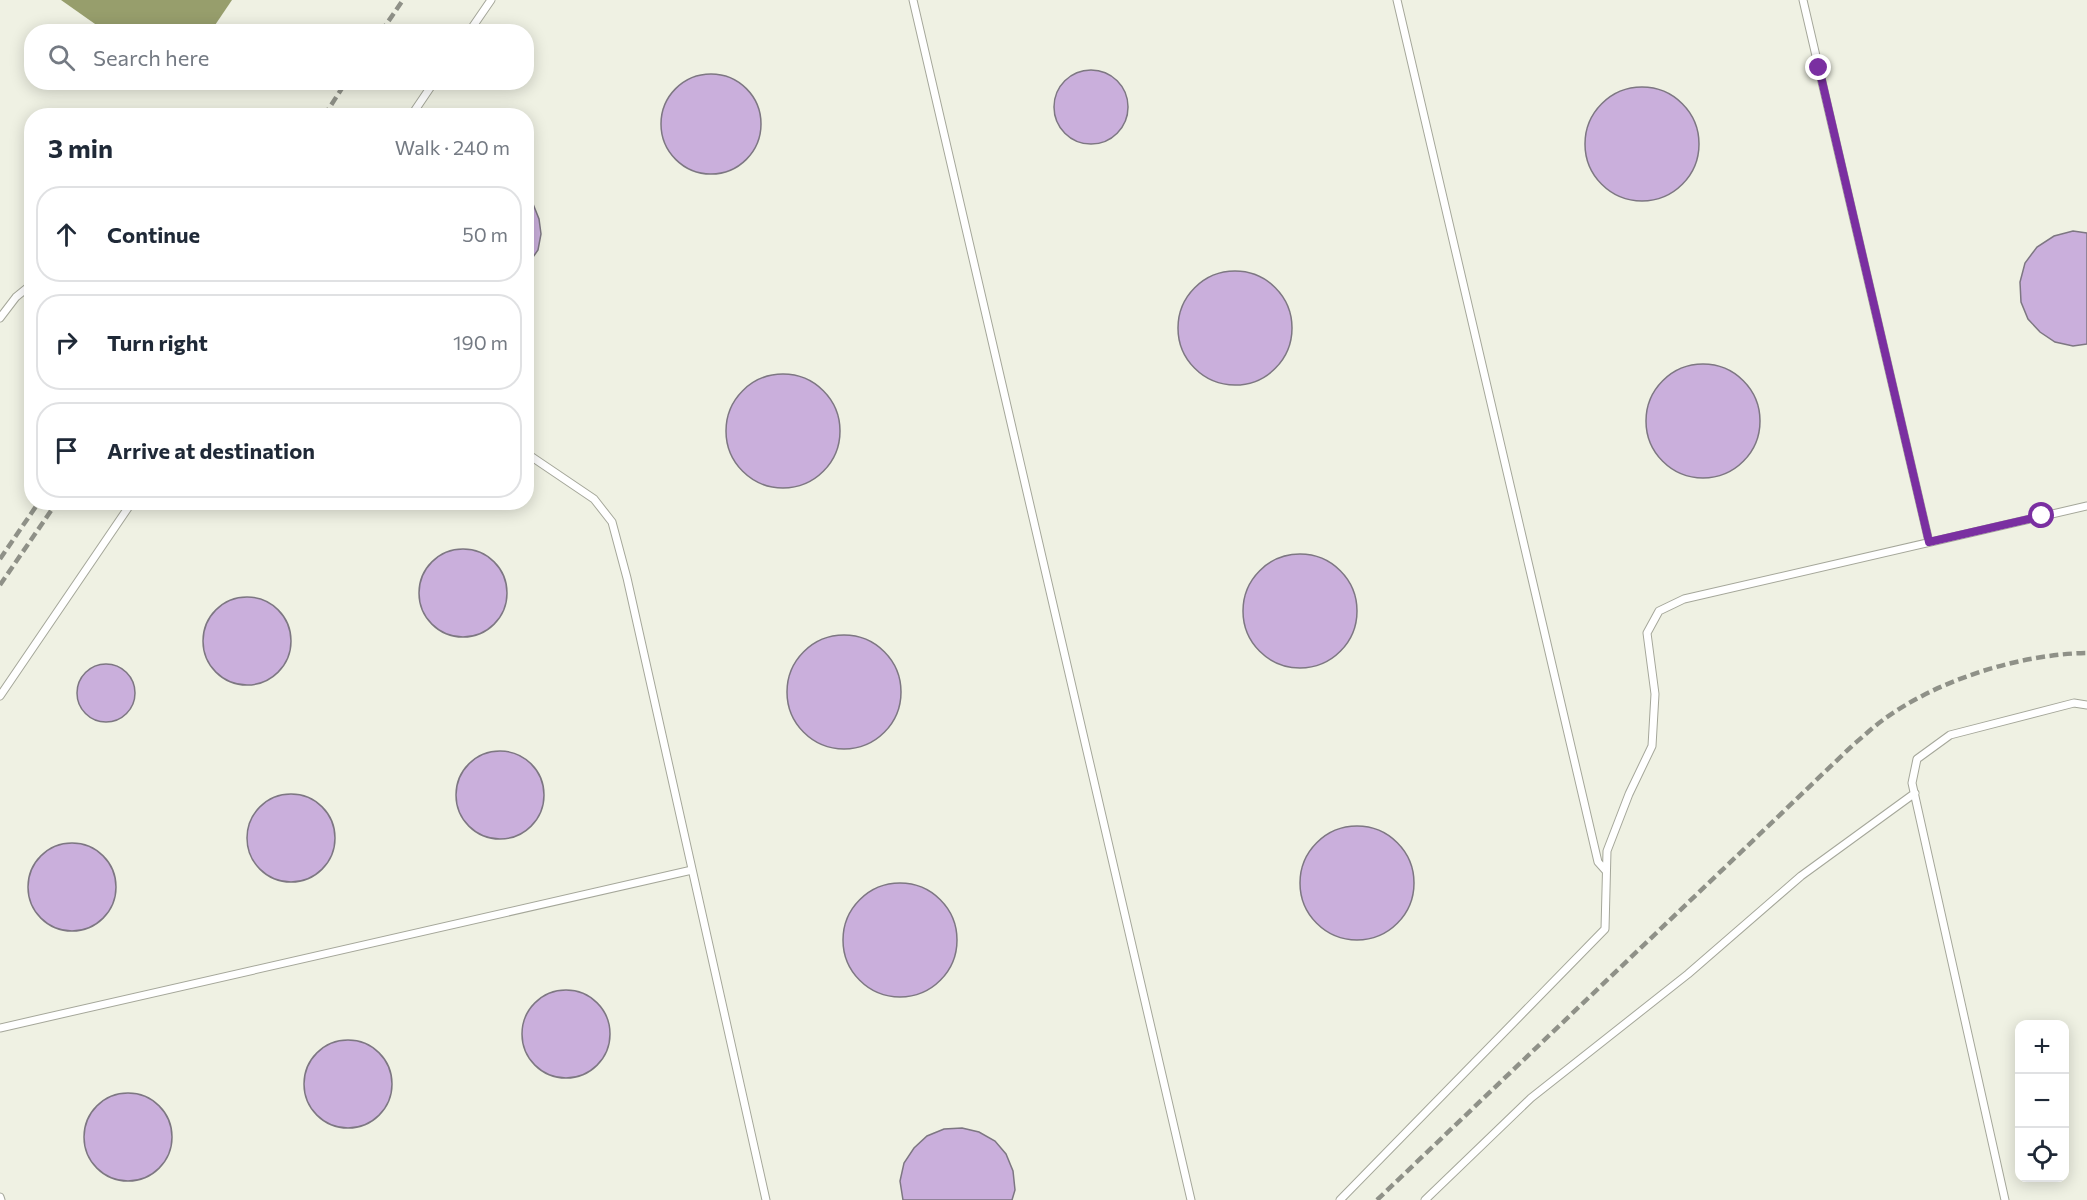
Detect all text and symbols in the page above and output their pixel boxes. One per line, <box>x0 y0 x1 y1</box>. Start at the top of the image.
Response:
search box <box>24 24 534 90</box>
icon: search <box>45 41 78 74</box>
text: Search here <box>93 44 209 71</box>
route end <box>1805 54 1831 80</box>
text: 3 min <box>48 132 113 163</box>
text: Walk · 240 m <box>395 135 510 159</box>
icon: ahead <box>50 218 83 251</box>
text: Continue <box>107 221 200 248</box>
text: 50 m <box>462 222 508 246</box>
icon: right <box>50 326 83 359</box>
text: Turn right <box>107 329 208 356</box>
text: 190 m <box>453 330 508 354</box>
icon: arrive <box>50 434 83 467</box>
text: Arrive at destination <box>107 437 315 464</box>
route start <box>2028 502 2054 528</box>
map controls <box>2015 1020 2069 1182</box>
button: + <box>2015 1020 2069 1074</box>
button: − <box>2015 1074 2069 1128</box>
button: locate <box>2015 1128 2069 1182</box>

